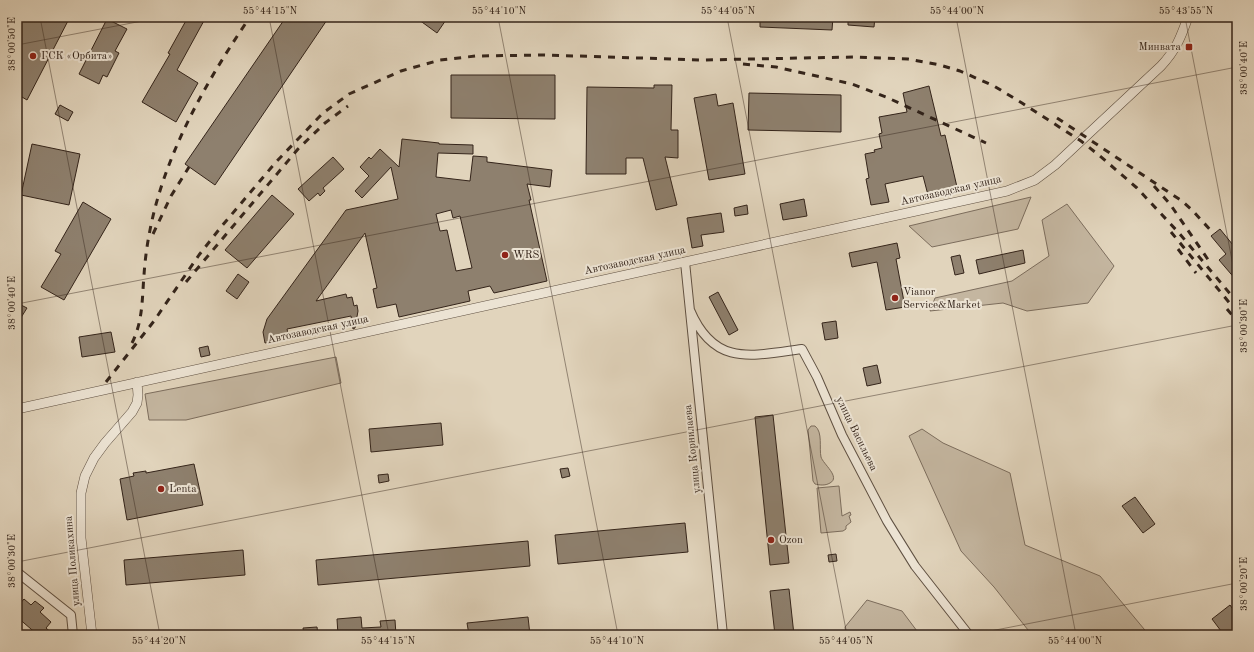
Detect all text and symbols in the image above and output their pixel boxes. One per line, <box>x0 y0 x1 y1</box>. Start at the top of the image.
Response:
text: 55°44'15"N <box>243 6 298 16</box>
text: 55°44'10"N <box>472 6 527 16</box>
text: 55°44'05"N <box>701 6 756 16</box>
text: 55°44'00"N <box>930 6 985 16</box>
text: 55°43'55"N <box>1159 6 1214 16</box>
text: 38°00'50"E <box>7 17 17 71</box>
text: 38°00'40"E <box>1239 41 1249 95</box>
place label: Минвата <box>1138 42 1182 53</box>
marker: Минвата <box>1184 42 1194 52</box>
marker: ГСК «Орбита» <box>28 51 38 61</box>
place label: ГСК «Орбита» <box>41 51 113 62</box>
street label: Автозаводская улица <box>900 174 1003 208</box>
street label: Автозаводская улица <box>583 245 687 277</box>
marker: WRS <box>500 250 510 260</box>
place label: WRS <box>513 250 540 261</box>
text: 38°00'40"E <box>7 276 17 330</box>
place label: Vianor Service&Market <box>903 287 981 311</box>
marker: Vianor Service&Market <box>890 293 900 303</box>
text: 38°00'30"E <box>1239 299 1249 353</box>
street label: Автозаводская улица <box>266 314 370 346</box>
street label: улица Васильева <box>833 395 879 473</box>
street label: улица Корнилаева <box>683 404 703 494</box>
marker: Lenta <box>156 484 166 494</box>
place label: Lenta <box>169 484 197 495</box>
street label: улица Поликахина <box>64 515 82 607</box>
text: 38°00'30"E <box>7 534 17 588</box>
marker: Ozon <box>766 535 776 545</box>
place label: Ozon <box>779 535 803 546</box>
text: 38°00'20"E <box>1239 557 1249 611</box>
text: 55°44'20"N <box>132 636 187 646</box>
text: 55°44'15"N <box>361 636 416 646</box>
text: 55°44'10"N <box>590 636 645 646</box>
text: 55°44'05"N <box>819 636 874 646</box>
text: 55°44'00"N <box>1048 636 1103 646</box>

